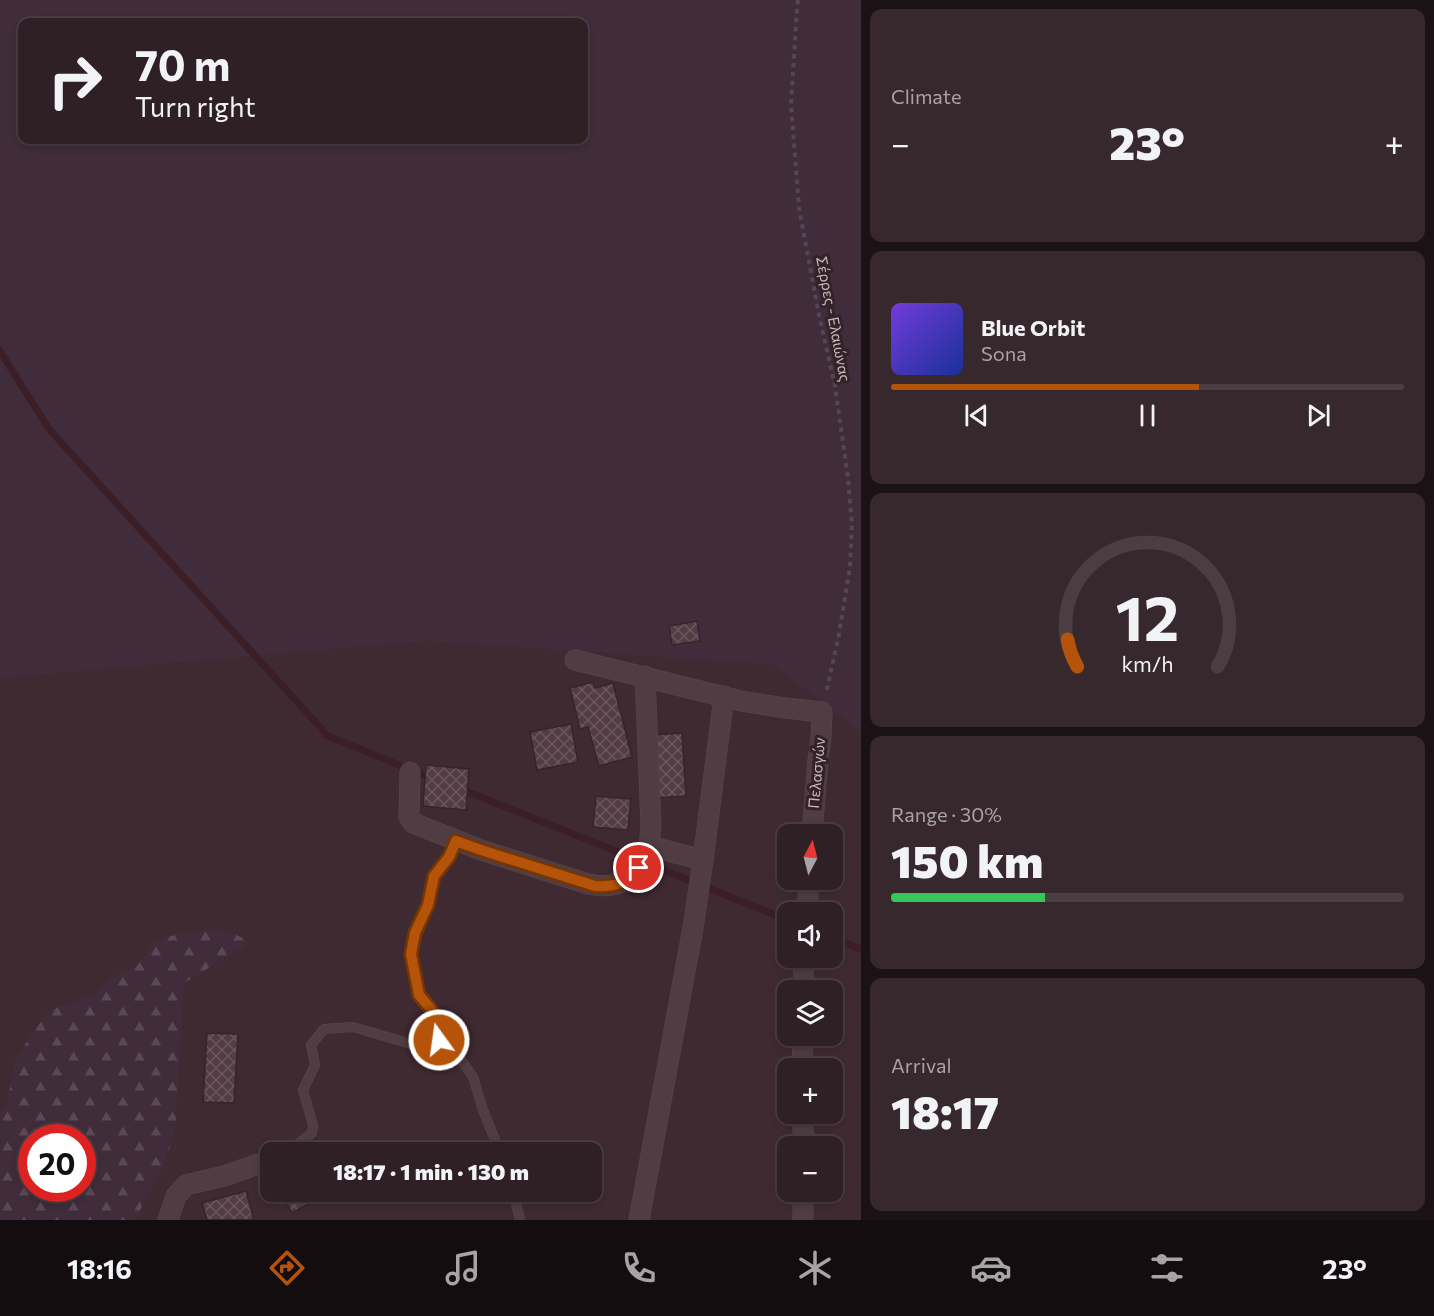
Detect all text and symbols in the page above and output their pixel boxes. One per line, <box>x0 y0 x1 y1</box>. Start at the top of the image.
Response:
text: 70 m <box>135 38 230 90</box>
icon: right <box>36 42 114 120</box>
text: Climate <box>891 84 961 108</box>
text: Turn right <box>135 90 255 123</box>
text: 23° <box>1109 114 1185 169</box>
text: − <box>891 122 910 163</box>
text: + <box>1385 122 1404 163</box>
street label: Σέρρες - Ελαιώνας <box>813 255 855 383</box>
text: Blue Orbit <box>981 314 1085 341</box>
text: Sona <box>981 341 1027 365</box>
icon: previous <box>960 399 993 432</box>
icon: pause <box>1131 399 1164 432</box>
icon: next <box>1302 399 1335 432</box>
text: 12 <box>1116 578 1179 654</box>
text: km/h <box>1121 650 1174 676</box>
street label: Πελασγών <box>804 736 828 809</box>
text: Range · 30% <box>891 802 1002 826</box>
north arrow <box>777 824 843 890</box>
map controls <box>777 824 843 1202</box>
text: 150 km <box>891 832 1043 887</box>
pin <box>613 842 664 893</box>
icon: arrive <box>622 851 655 884</box>
button: sound <box>777 902 843 968</box>
button: layers <box>777 980 843 1046</box>
position arrow <box>407 1008 471 1072</box>
text: Arrival <box>891 1053 952 1077</box>
button: + <box>777 1058 843 1124</box>
text: 18:17 <box>891 1083 999 1138</box>
speed limit sign: 20 <box>18 1124 96 1202</box>
button: − <box>777 1136 843 1202</box>
text: 18:17 · 1 min · 130 m <box>333 1158 529 1185</box>
icon: directions <box>266 1247 308 1289</box>
icon: music <box>442 1247 484 1289</box>
icon: phone <box>618 1247 660 1289</box>
icon: climate <box>794 1247 836 1289</box>
icon: car <box>970 1247 1012 1289</box>
icon: filters <box>1146 1247 1188 1289</box>
text: 18:16 <box>67 1252 132 1285</box>
text: 23° <box>1322 1252 1367 1285</box>

